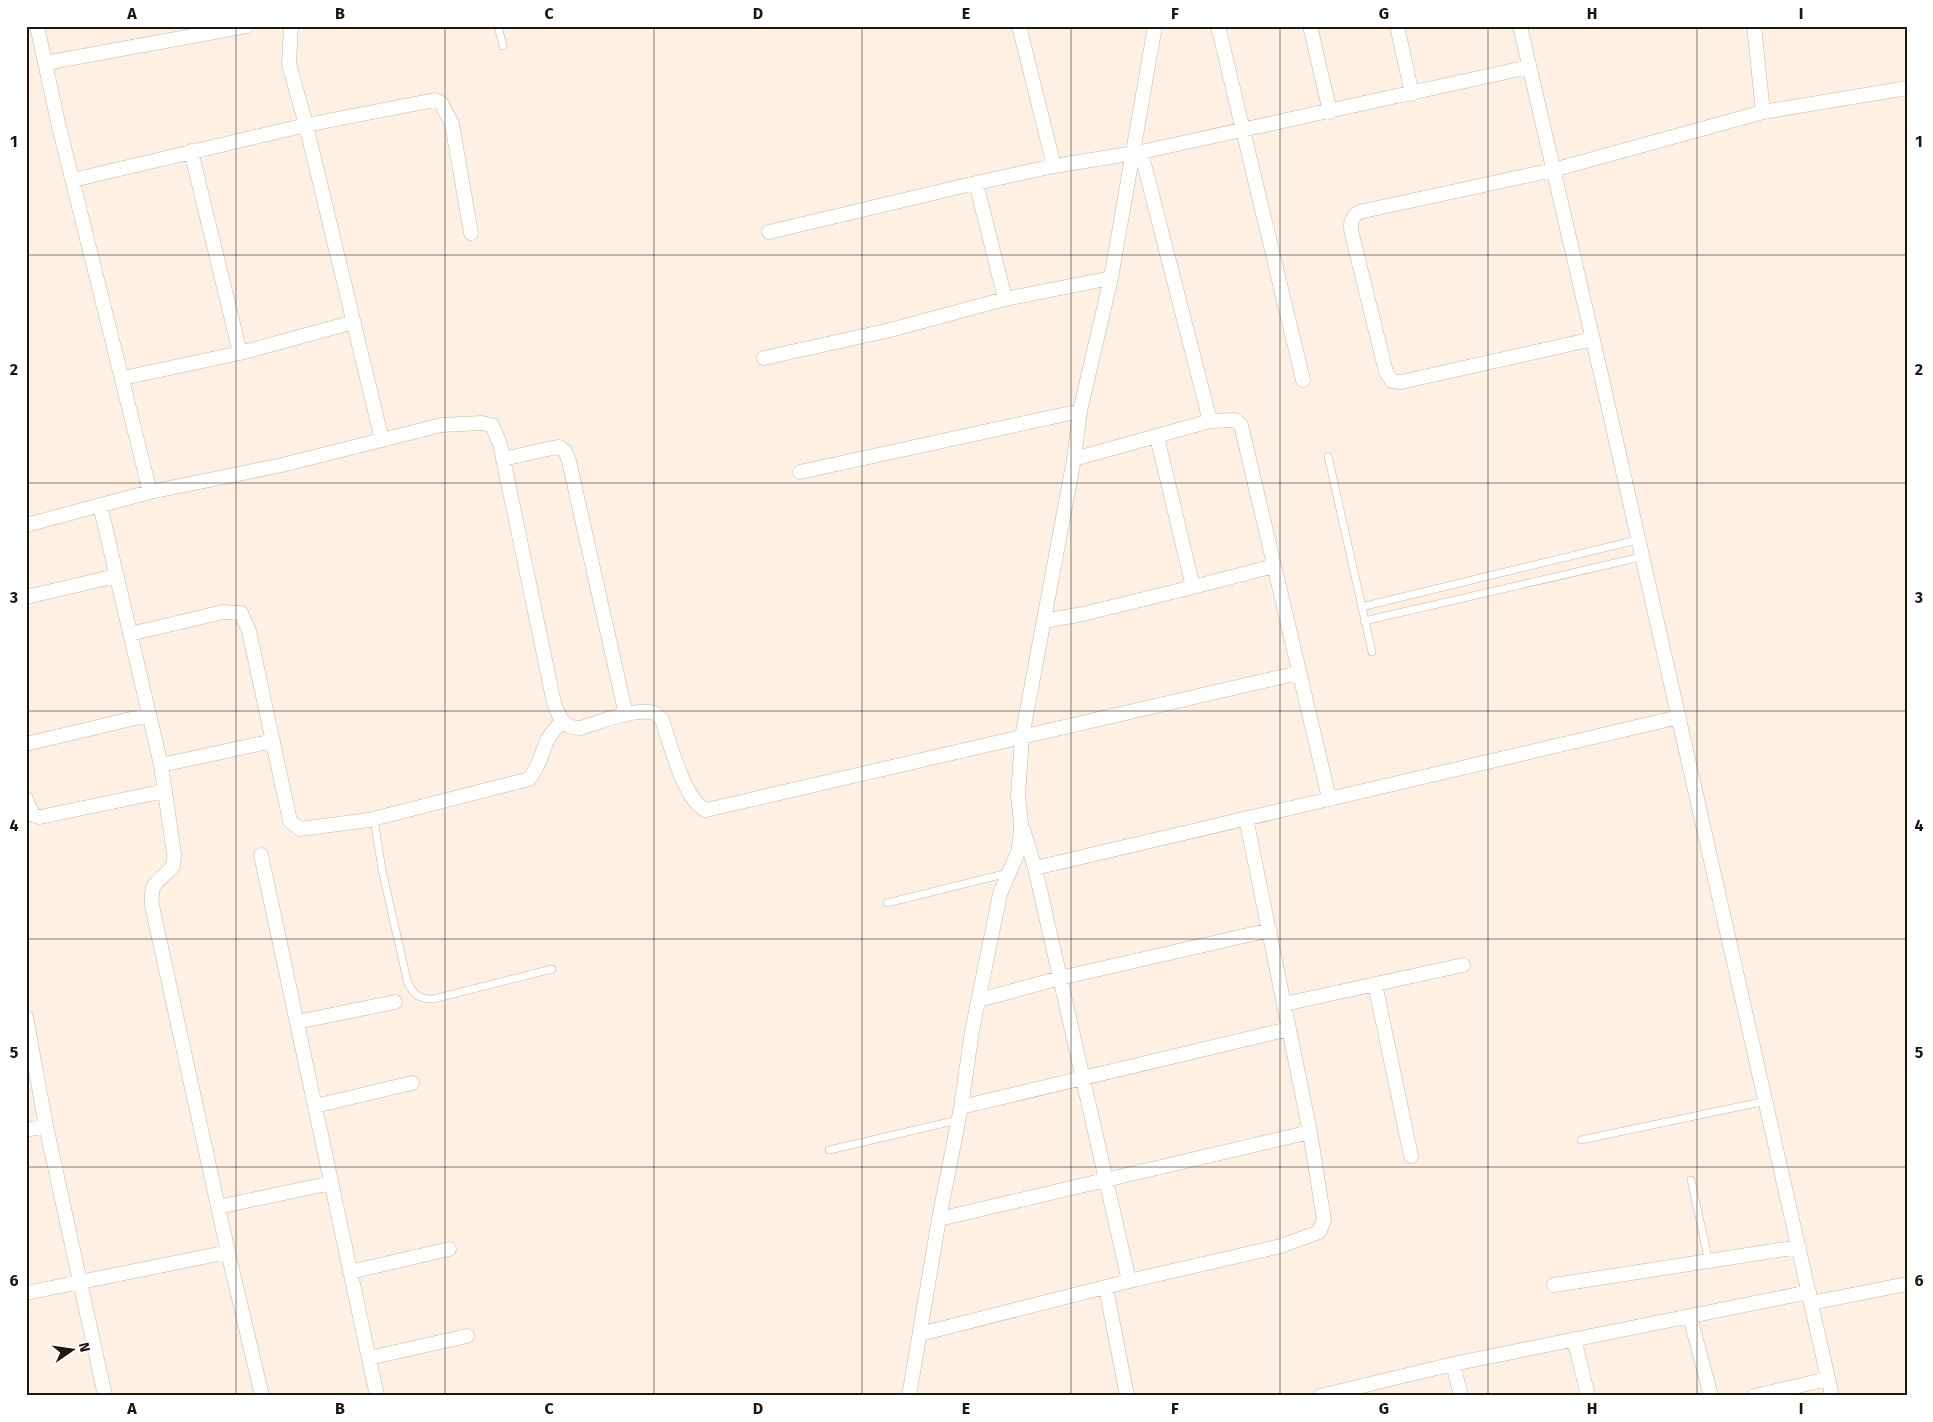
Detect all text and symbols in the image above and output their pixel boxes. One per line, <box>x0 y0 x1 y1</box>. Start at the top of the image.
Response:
text: A <box>126 4 137 23</box>
text: B <box>335 4 345 23</box>
text: C <box>544 4 554 23</box>
text: D <box>753 4 763 23</box>
text: E <box>962 4 970 23</box>
text: F <box>1171 4 1179 23</box>
text: G <box>1379 4 1389 23</box>
text: H <box>1587 4 1597 23</box>
text: I <box>1799 4 1803 23</box>
text: 1 <box>10 132 18 151</box>
text: 1 <box>1915 132 1923 151</box>
text: 2 <box>10 360 18 379</box>
text: 2 <box>1915 360 1923 379</box>
text: 3 <box>9 588 18 607</box>
text: 3 <box>1914 588 1923 607</box>
text: 4 <box>9 816 19 835</box>
text: 4 <box>1914 816 1924 835</box>
text: 5 <box>10 1043 19 1062</box>
text: 5 <box>1915 1043 1924 1062</box>
text: 6 <box>9 1271 19 1290</box>
text: 6 <box>1914 1271 1924 1290</box>
north arrow <box>48 1324 98 1374</box>
text: N <box>75 1341 94 1354</box>
text: A <box>126 1399 137 1418</box>
text: B <box>335 1399 345 1418</box>
text: C <box>544 1399 554 1418</box>
text: D <box>753 1399 763 1418</box>
text: E <box>962 1399 970 1418</box>
text: F <box>1171 1399 1179 1418</box>
text: G <box>1379 1399 1389 1418</box>
text: H <box>1587 1399 1597 1418</box>
text: I <box>1799 1399 1803 1418</box>

